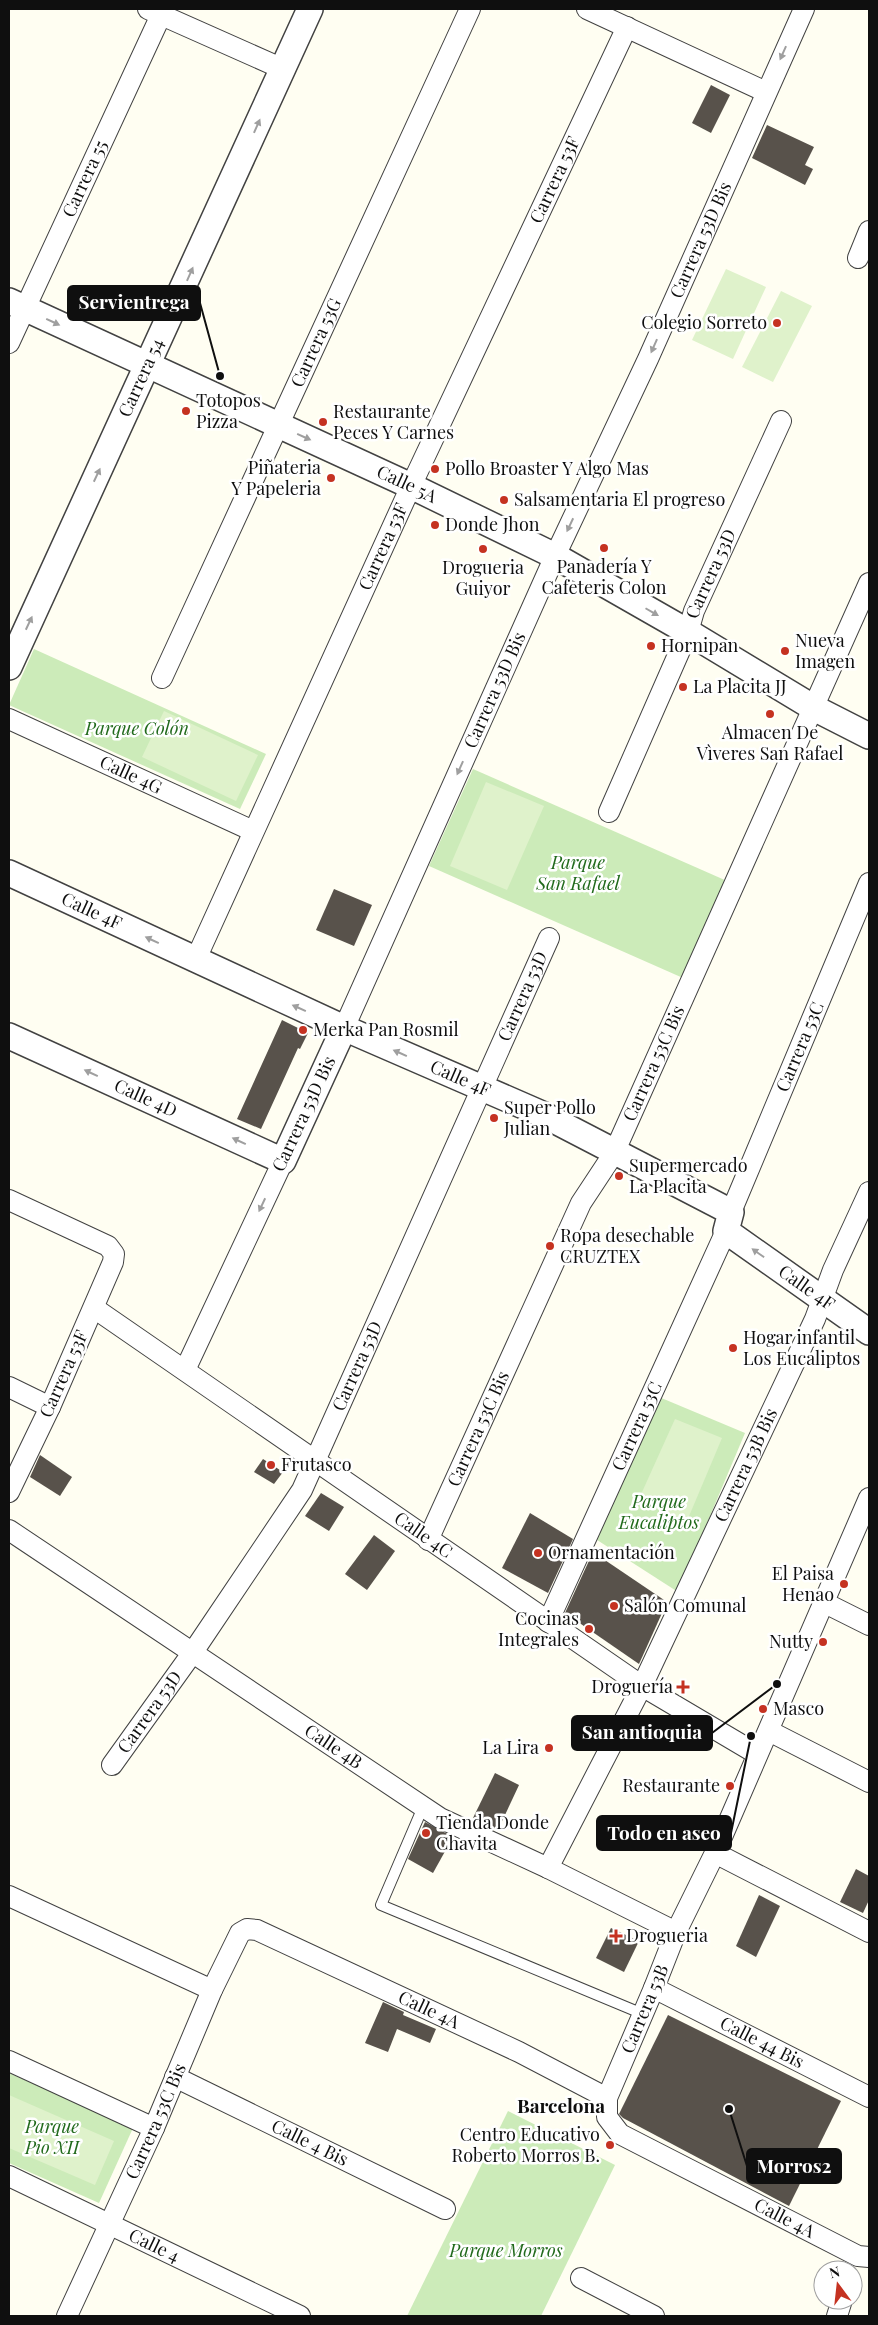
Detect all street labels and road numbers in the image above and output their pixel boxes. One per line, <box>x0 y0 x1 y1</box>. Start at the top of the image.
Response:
street label: Carrera 53F <box>523 132 585 227</box>
street label: Carrera 55 <box>56 136 112 221</box>
street label: Carrera 53D Bis <box>664 178 736 302</box>
street label: Carrera 53G <box>285 294 346 391</box>
street label: Carrera 54 <box>112 334 169 420</box>
street label: Calle 5A <box>373 459 442 508</box>
street label: Carrera 53F <box>352 499 413 594</box>
street label: Carrera 53D <box>679 525 741 621</box>
street label: Carrera 53D Bis <box>458 628 531 752</box>
street label: Calle 4G <box>96 749 167 799</box>
street label: Calle 4F <box>58 886 126 935</box>
street label: Carrera 53D <box>491 947 552 1045</box>
street label: Carrera 53C <box>770 998 829 1095</box>
street label: Carrera 53C Bis <box>617 1002 689 1125</box>
street label: Carrera 53D Bis <box>266 1052 340 1175</box>
street label: Calle 4F <box>427 1054 495 1101</box>
street label: Calle 4D <box>111 1073 181 1122</box>
street label: Calle 4F <box>774 1259 840 1315</box>
street label: Carrera 53D <box>326 1317 387 1414</box>
street label: Carrera 53F <box>33 1326 93 1421</box>
street label: Carrera 53C Bis <box>441 1367 514 1490</box>
street label: Carrera 53C <box>605 1378 667 1474</box>
street label: Carrera 53B Bis <box>708 1404 782 1526</box>
street label: Calle 4C <box>390 1506 458 1563</box>
street label: Carrera 53D <box>111 1666 187 1758</box>
street label: Calle 4B <box>300 1718 367 1774</box>
street label: Carrera 53B <box>615 1961 674 2057</box>
street label: Calle 4A <box>395 1985 464 2034</box>
street label: Calle 44 Bis <box>716 2010 809 2073</box>
street label: Carrera 53C Bis <box>119 2059 191 2183</box>
street label: Calle 4 Bis <box>268 2113 353 2171</box>
street label: Calle 4A <box>750 2192 820 2243</box>
street label: Calle 4 <box>125 2222 184 2267</box>

